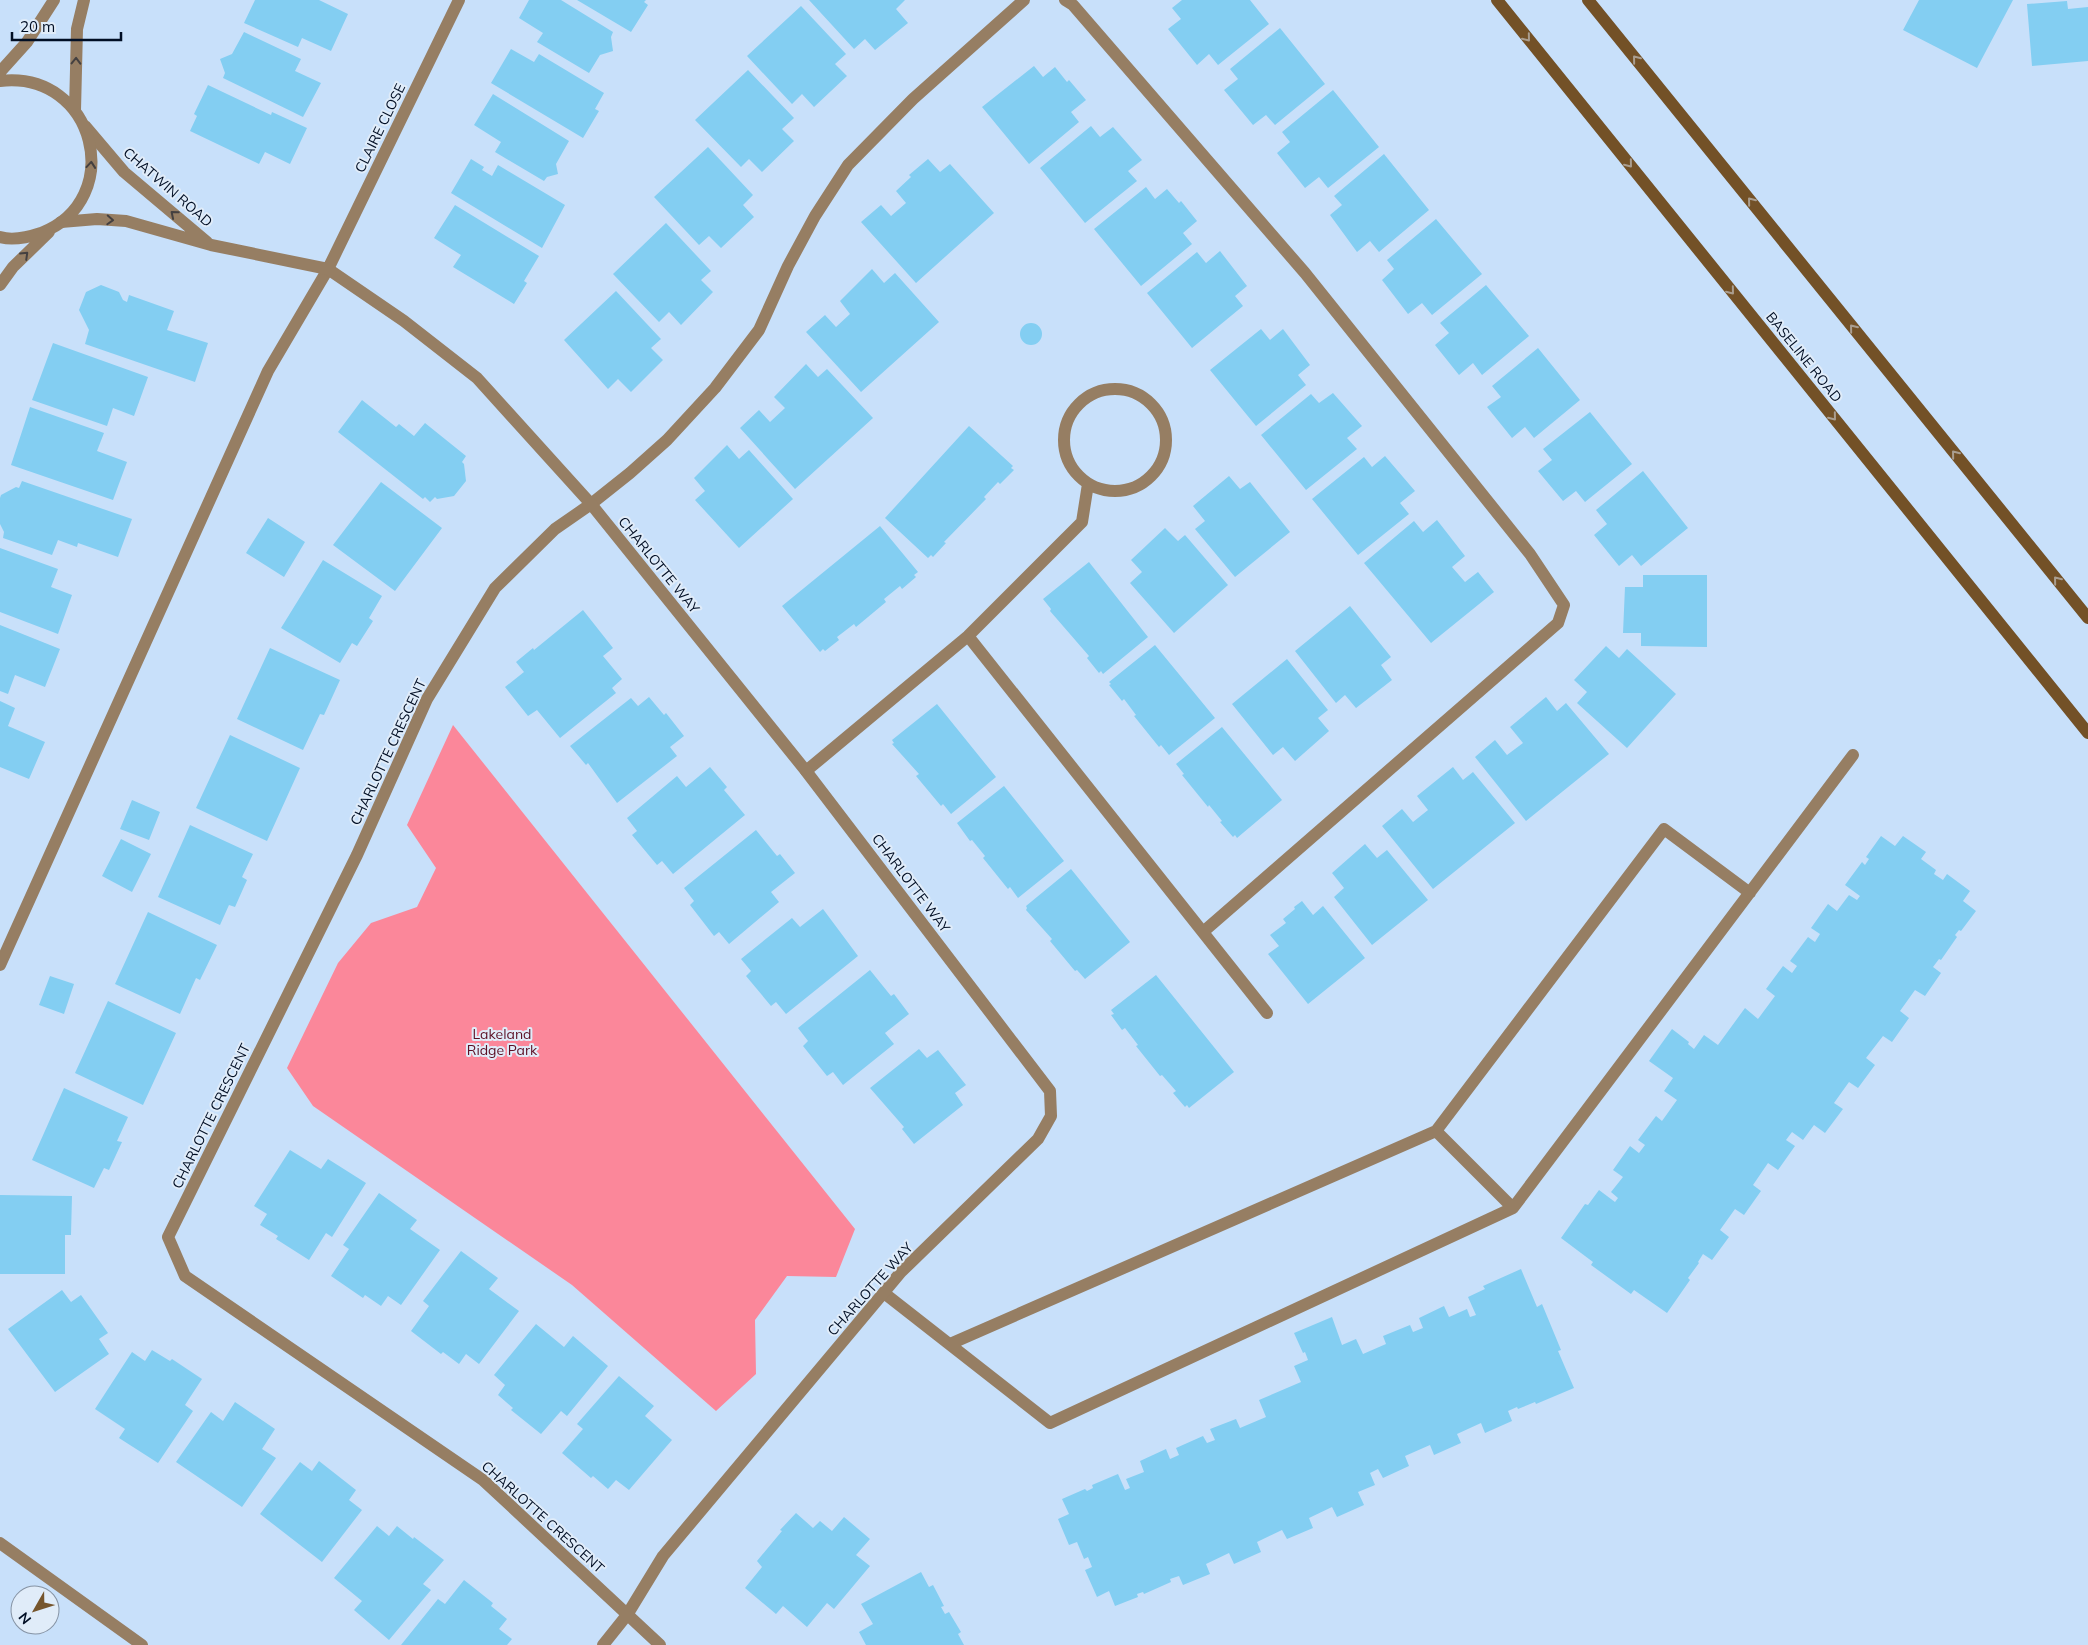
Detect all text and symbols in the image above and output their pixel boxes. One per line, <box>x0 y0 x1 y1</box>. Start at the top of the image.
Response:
scale bar <box>12 10 121 42</box>
text: 20 m <box>20 17 55 36</box>
one-way arrow <box>1522 32 1530 41</box>
one-way arrow <box>1633 56 1642 65</box>
one-way arrow <box>71 57 81 64</box>
street label: CLAIRE CLOSE <box>351 81 409 175</box>
street label: CHATWIN ROAD <box>120 143 216 231</box>
one-way arrow <box>1624 159 1633 168</box>
one-way arrow <box>85 161 96 169</box>
one-way arrow <box>1748 198 1756 207</box>
one-way arrow <box>170 210 179 219</box>
one-way arrow <box>106 214 114 225</box>
one-way arrow <box>19 252 28 261</box>
one-way arrow <box>1726 285 1734 294</box>
street label: BASELINE ROAD <box>1762 308 1846 406</box>
one-way arrow <box>1850 324 1859 333</box>
one-way arrow <box>1828 411 1836 420</box>
one-way arrow <box>1953 451 1961 460</box>
street label: CHARLOTTE WAY <box>614 513 704 617</box>
one-way arrow <box>2054 577 2063 586</box>
street label: CHARLOTTE CRESCENT <box>346 676 430 828</box>
street label: CHARLOTTE WAY <box>868 830 954 936</box>
park label: Lakeland Ridge Park <box>467 1025 538 1059</box>
street label: CHARLOTTE CRESCENT <box>168 1040 254 1192</box>
street label: CHARLOTTE WAY <box>823 1238 917 1339</box>
street label: CHARLOTTE CRESCENT <box>478 1457 609 1577</box>
north arrow <box>10 1585 60 1635</box>
text: N <box>15 1608 35 1628</box>

